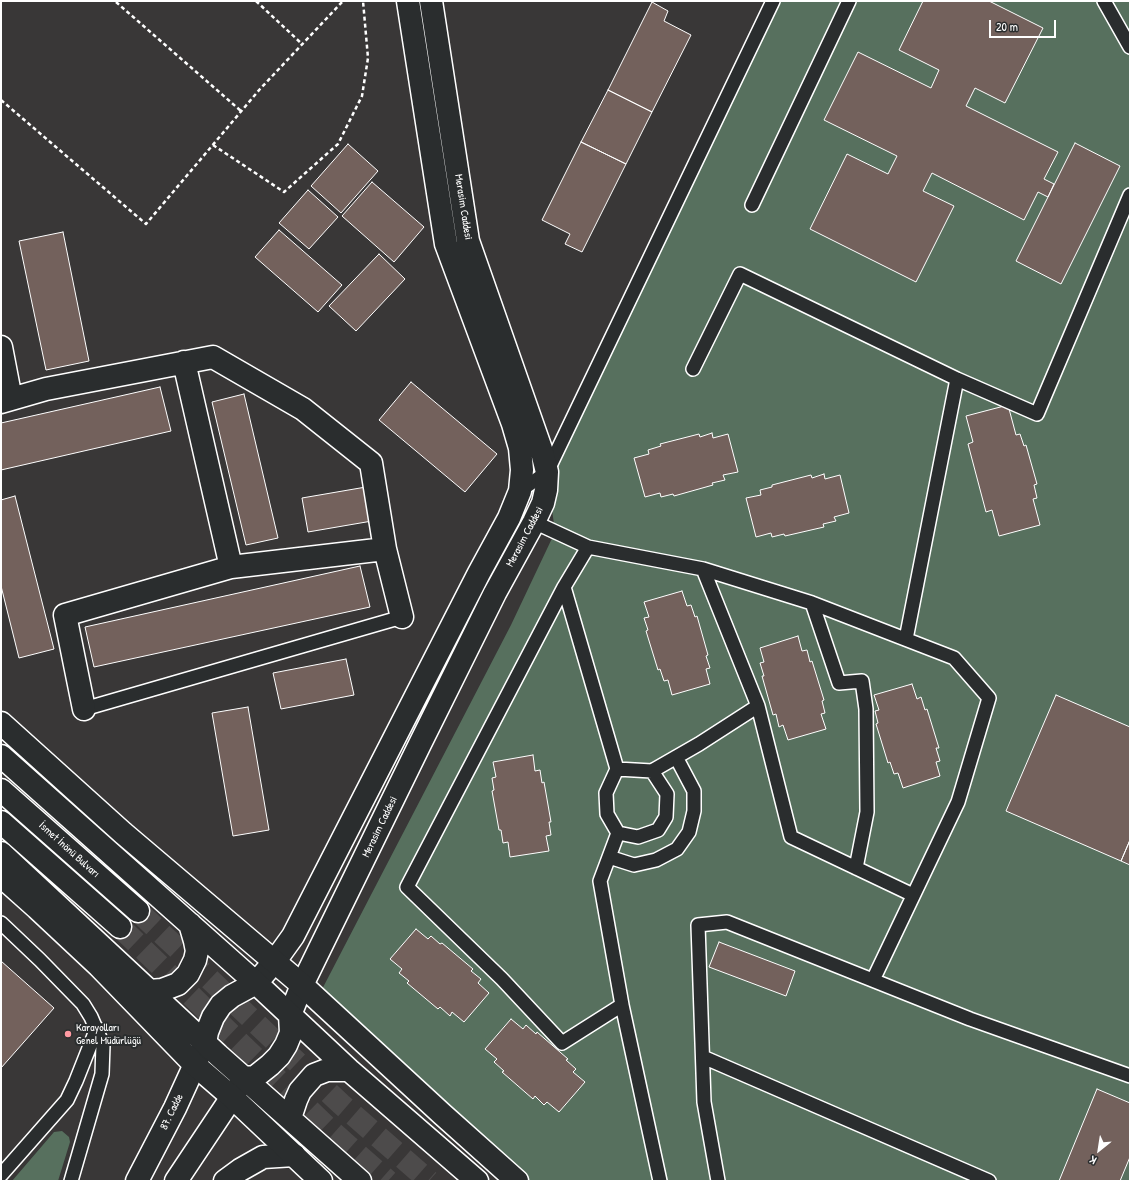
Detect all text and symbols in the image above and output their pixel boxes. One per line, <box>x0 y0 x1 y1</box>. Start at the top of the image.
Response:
scale bar <box>991 12 1058 38</box>
text: 20 m <box>996 18 1018 35</box>
street label: Merasim Caddesi <box>451 173 475 241</box>
street label: Merasim Caddesi <box>504 505 546 569</box>
street label: Merasim Caddesi <box>360 794 400 860</box>
street label: İsmet İnönü Bulvarı <box>36 819 102 881</box>
place label: Karayolları Genel Müdürlüğü <box>76 1021 141 1047</box>
marker: Karayolları Genel Müdürlüğü <box>63 1029 73 1039</box>
street label: 87. Cadde <box>158 1092 186 1132</box>
north arrow <box>1079 1130 1119 1170</box>
text: K <box>1087 1153 1099 1168</box>

